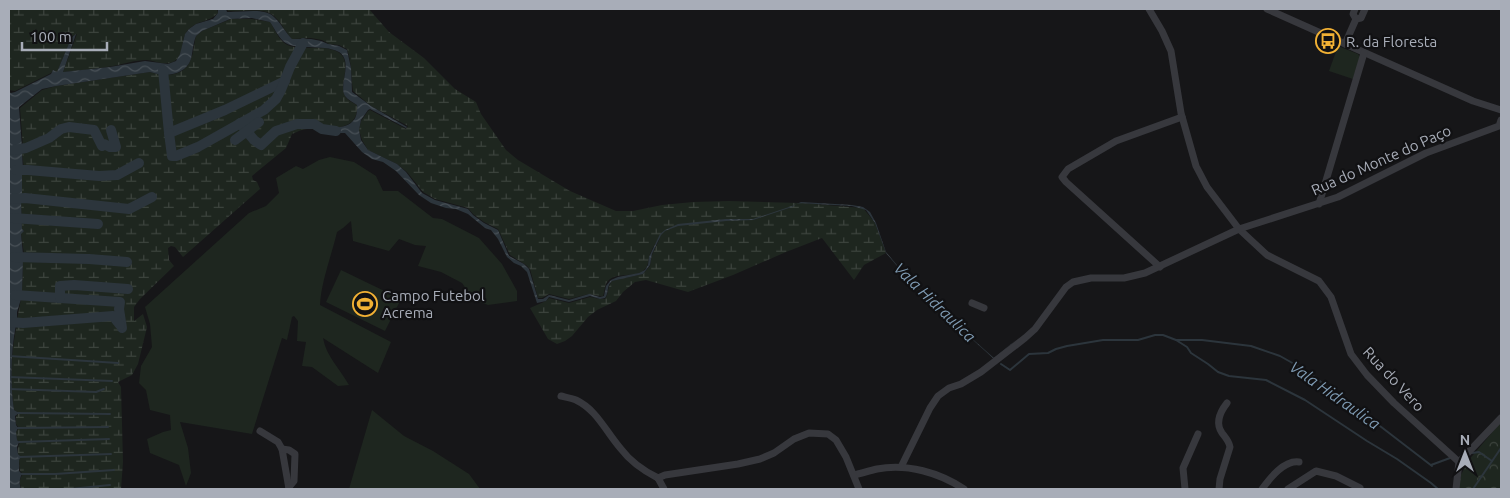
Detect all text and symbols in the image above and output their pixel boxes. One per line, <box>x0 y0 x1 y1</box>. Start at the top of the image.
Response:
scale bar <box>22 20 108 52</box>
text: 100 m <box>30 28 72 45</box>
bus stop icon: R. da Floresta <box>1315 28 1341 54</box>
place label: R. da Floresta <box>1346 33 1437 50</box>
street label: Rua do Monte do Paço <box>1308 121 1454 199</box>
water label: Vala Hidraulica <box>891 259 980 346</box>
place label: Campo Futebol Acrema <box>382 287 485 321</box>
sports icon: Campo Futebol Acrema <box>352 291 378 317</box>
street label: Rua do Vero <box>1360 343 1428 415</box>
water label: Vala Hidraulica <box>1286 357 1384 433</box>
north arrow <box>1440 428 1490 478</box>
text: N <box>1460 432 1470 448</box>

